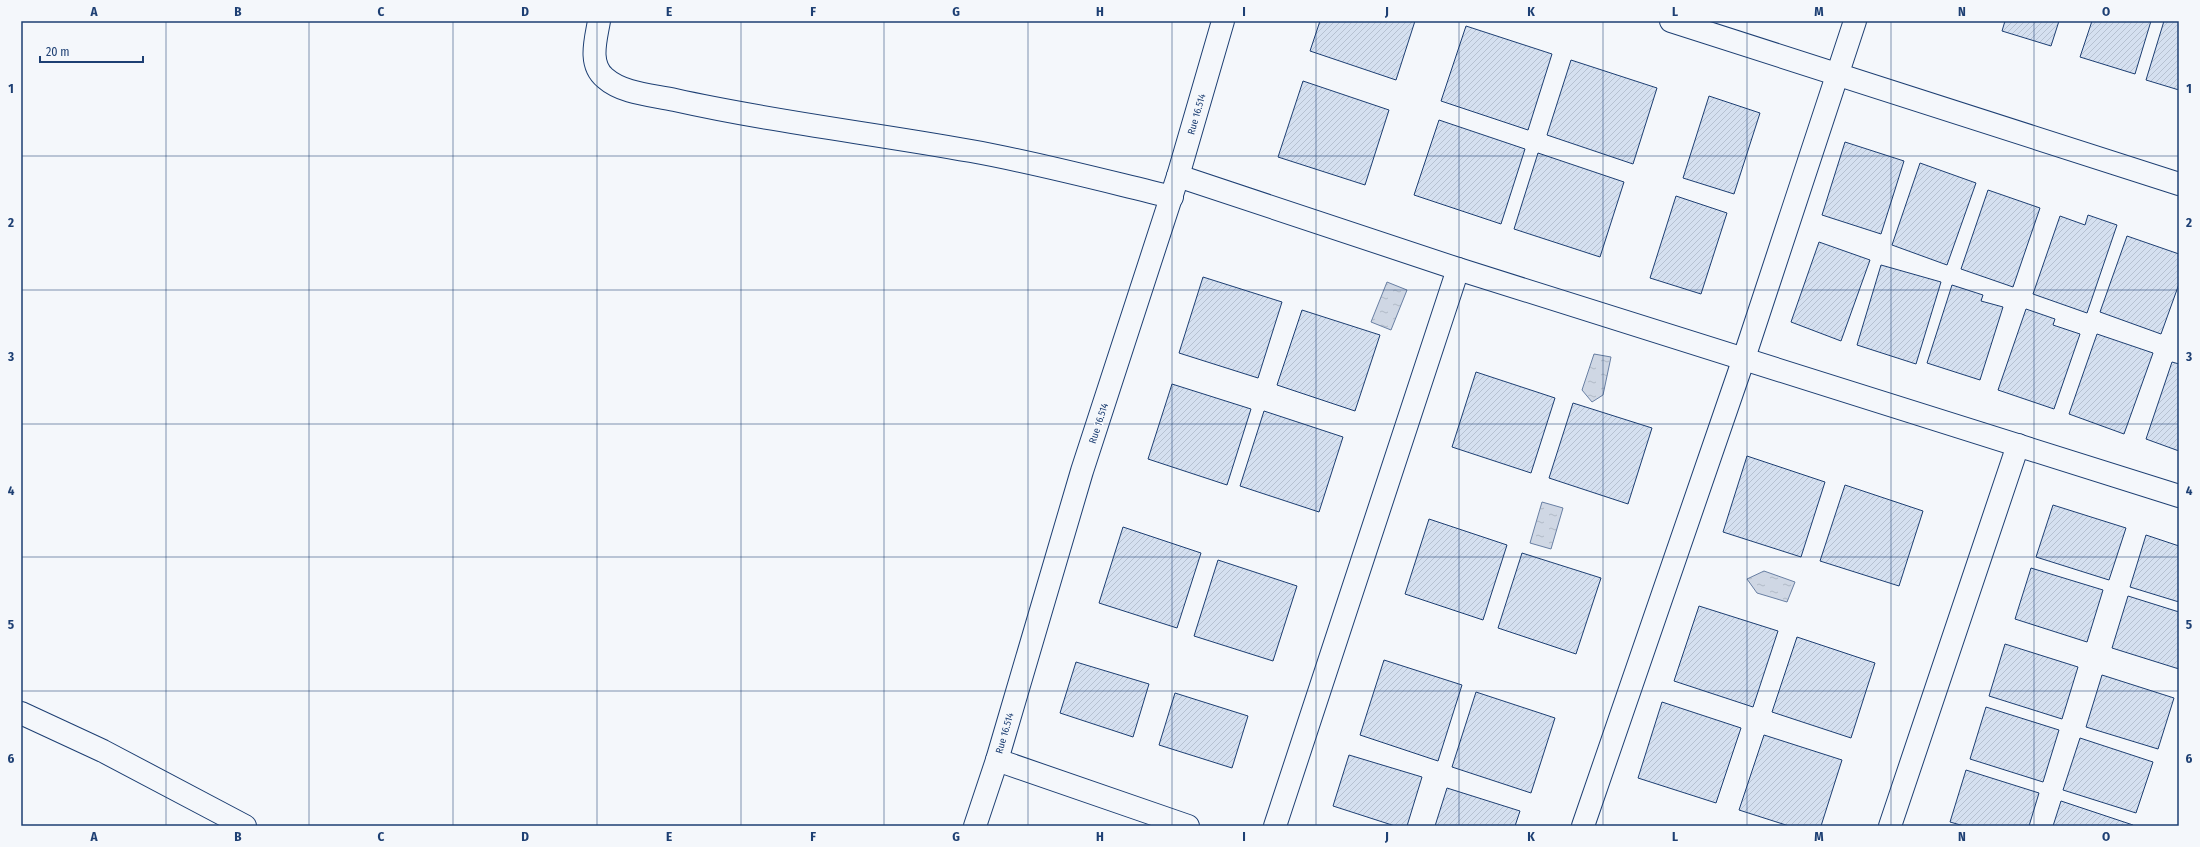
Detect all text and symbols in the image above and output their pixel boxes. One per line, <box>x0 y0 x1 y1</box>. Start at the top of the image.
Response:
text: A <box>89 4 98 19</box>
text: B <box>234 4 242 19</box>
text: C <box>378 4 385 19</box>
text: D <box>521 4 529 19</box>
text: E <box>666 4 672 19</box>
text: F <box>810 4 816 19</box>
text: G <box>952 4 960 19</box>
text: H <box>1096 4 1104 19</box>
text: I <box>1242 4 1246 19</box>
text: J <box>1384 4 1389 19</box>
text: K <box>1527 4 1535 19</box>
text: L <box>1672 4 1678 19</box>
text: M <box>1814 4 1824 19</box>
text: N <box>1958 4 1966 19</box>
text: O <box>2102 4 2110 19</box>
scale bar <box>40 38 143 64</box>
text: 20 m <box>46 45 70 59</box>
text: 1 <box>8 81 14 96</box>
text: 1 <box>2186 81 2192 96</box>
street label: Rue 16.514 <box>1185 92 1209 136</box>
text: 2 <box>7 215 14 230</box>
text: 2 <box>2185 215 2192 230</box>
text: 3 <box>7 349 14 364</box>
text: 3 <box>2185 349 2192 364</box>
street label: Rue 16.514 <box>1087 401 1111 445</box>
text: 4 <box>8 483 15 498</box>
text: 4 <box>2186 483 2193 498</box>
text: 5 <box>8 617 14 632</box>
text: 5 <box>2186 617 2192 632</box>
street label: Rue 16.514 <box>993 711 1017 755</box>
text: 6 <box>8 751 15 766</box>
text: 6 <box>2186 751 2193 766</box>
text: A <box>89 829 98 844</box>
text: B <box>234 829 242 844</box>
text: C <box>378 829 385 844</box>
text: D <box>521 829 529 844</box>
text: E <box>666 829 672 844</box>
text: F <box>810 829 816 844</box>
text: G <box>952 829 960 844</box>
text: H <box>1096 829 1104 844</box>
text: I <box>1242 829 1246 844</box>
text: J <box>1384 829 1389 844</box>
text: K <box>1527 829 1535 844</box>
text: L <box>1672 829 1678 844</box>
text: M <box>1814 829 1824 844</box>
text: N <box>1958 829 1966 844</box>
text: O <box>2102 829 2110 844</box>

